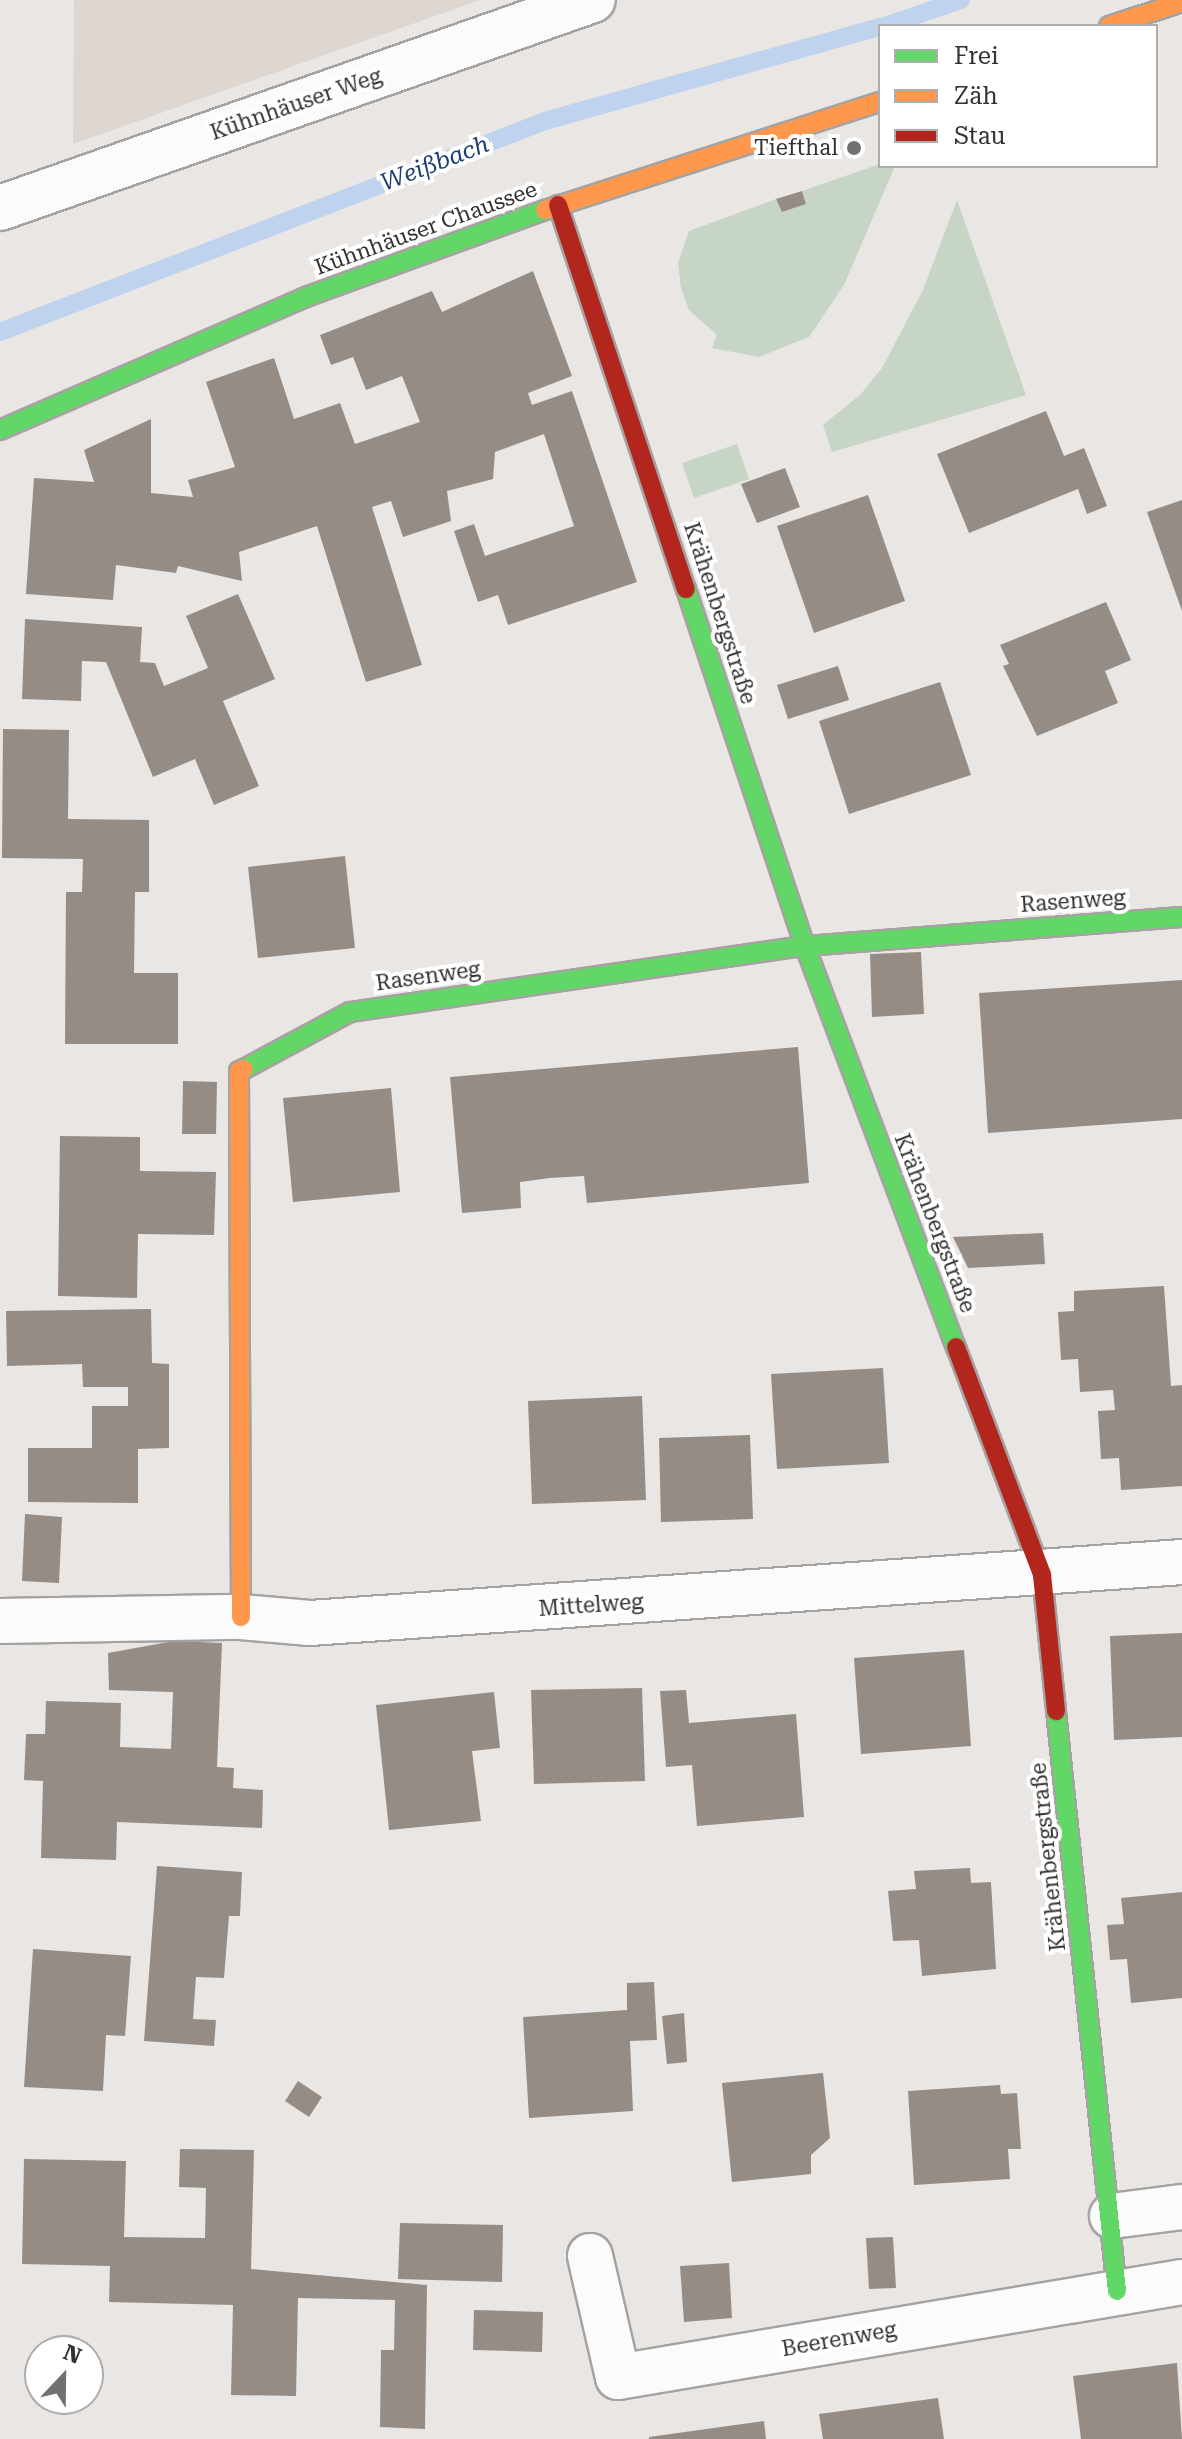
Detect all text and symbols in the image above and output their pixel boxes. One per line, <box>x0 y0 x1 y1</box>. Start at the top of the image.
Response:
legend <box>878 24 1158 168</box>
text: Frei <box>954 42 999 70</box>
street label: Kühnhäuser Weg <box>207 62 385 146</box>
text: Zäh <box>954 82 998 110</box>
text: Stau <box>954 122 1006 150</box>
water label: Weißbach <box>377 130 493 198</box>
place label: Tiefthal <box>754 135 838 161</box>
marker: Tiefthal <box>845 139 863 157</box>
street label: Kühnhäuser Chaussee <box>311 176 541 280</box>
street label: Krähenbergstraße <box>678 519 762 707</box>
street label: Rasenweg <box>1019 884 1127 918</box>
street label: Rasenweg <box>374 956 482 996</box>
street label: Krähenbergstraße <box>889 1130 981 1316</box>
street label: Mittelweg <box>538 1588 644 1622</box>
street label: Krähenbergstraße <box>1025 1761 1071 1953</box>
street label: Beerenweg <box>779 2316 899 2362</box>
north arrow <box>24 2335 104 2415</box>
text: N <box>60 2339 85 2369</box>

